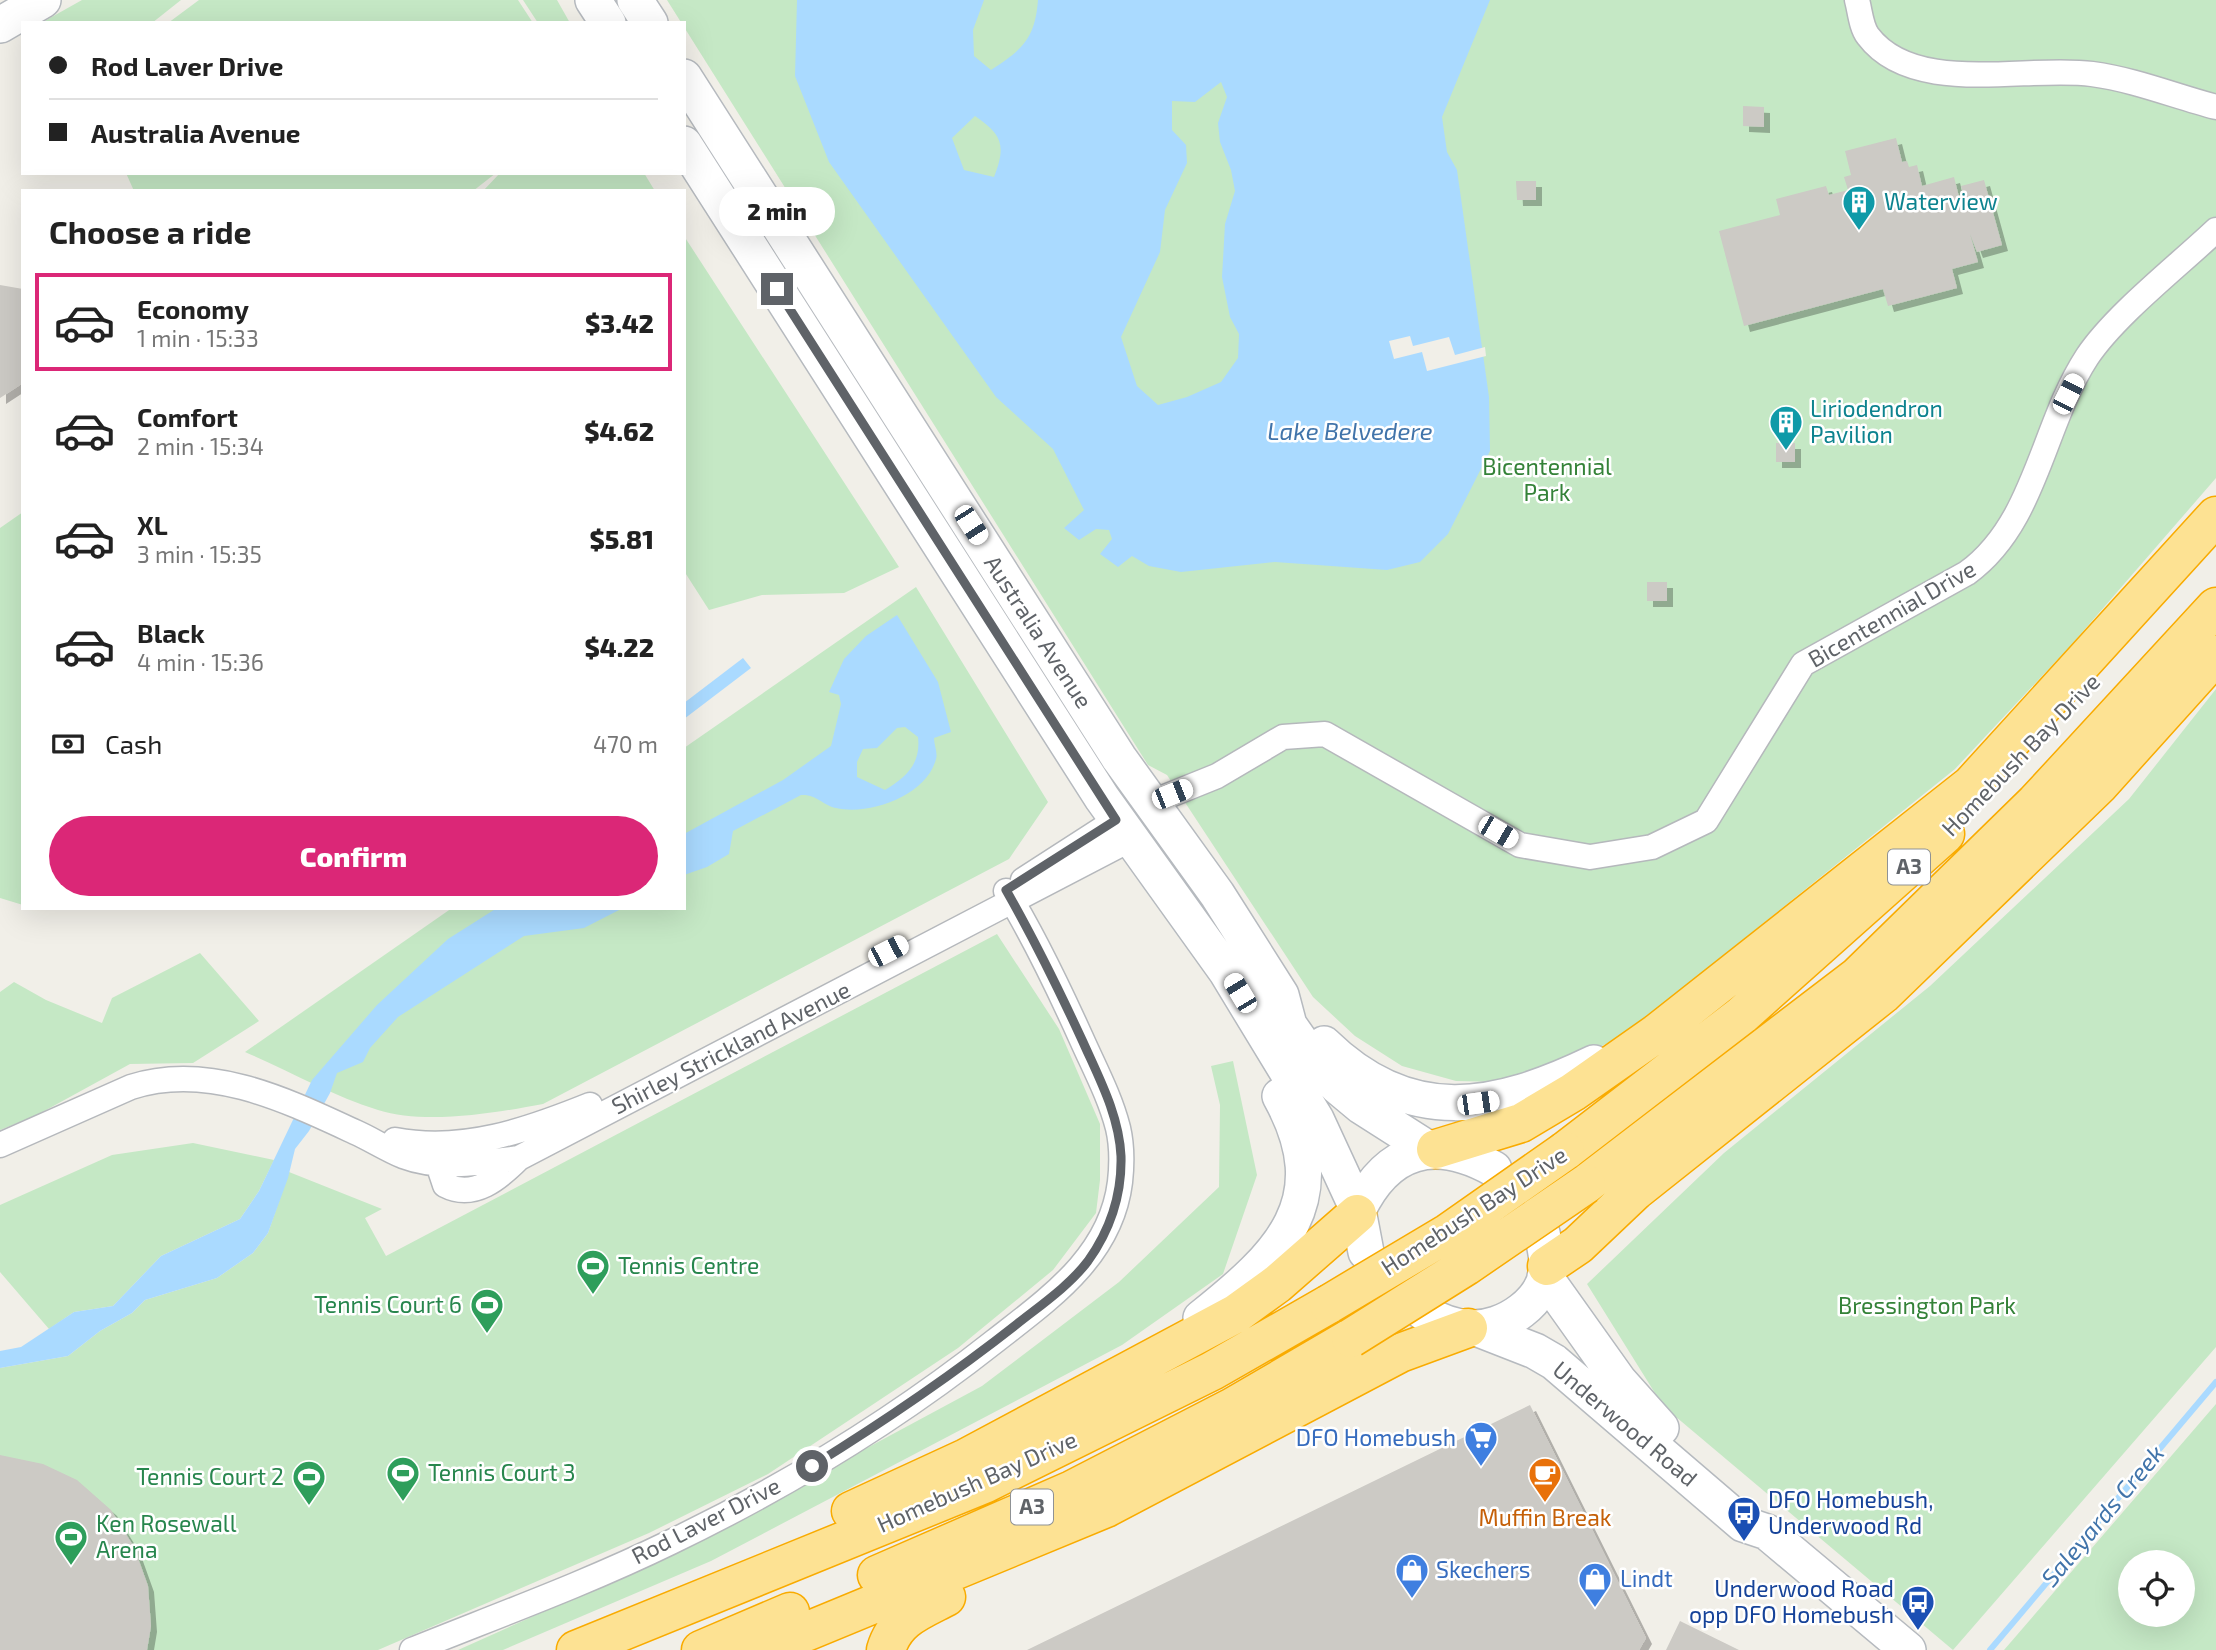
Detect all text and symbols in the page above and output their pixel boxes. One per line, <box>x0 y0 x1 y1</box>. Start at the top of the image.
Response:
text: Rod Laver Drive <box>91 50 283 81</box>
text: Australia Avenue <box>91 117 301 148</box>
building icon: Waterview <box>1840 183 1878 232</box>
place label: Waterview <box>1884 187 1998 215</box>
callout: 2 min <box>719 188 835 236</box>
text: 2 min <box>747 197 807 225</box>
text: Choose a ride <box>49 212 252 250</box>
route end <box>761 273 793 305</box>
icon: car <box>53 291 116 354</box>
text: Economy <box>137 293 249 324</box>
text: $3.42 <box>585 307 654 338</box>
text: 1 min · 15:33 <box>137 324 259 352</box>
car <box>2050 371 2087 417</box>
place label: Liriodendron Pavilion <box>1810 394 1943 448</box>
icon: car <box>53 399 116 462</box>
text: Comfort <box>137 401 238 432</box>
building icon: Liriodendron Pavilion <box>1767 403 1805 452</box>
text: $4.62 <box>584 415 654 446</box>
water label: Lake Belvedere <box>1267 416 1433 445</box>
text: 2 min · 15:34 <box>137 432 264 460</box>
park label: Bicentennial Park <box>1482 452 1612 506</box>
car <box>951 502 992 548</box>
icon: car <box>53 507 116 570</box>
text: XL <box>137 509 168 540</box>
text: $5.81 <box>589 523 654 554</box>
text: 3 min · 15:35 <box>137 540 262 568</box>
street label: Australia Avenue <box>979 550 1099 713</box>
street label: Bicentennial Drive <box>1803 554 1980 672</box>
icon: car <box>53 615 116 678</box>
text: Black <box>137 617 205 648</box>
text: $4.22 <box>585 631 654 662</box>
text: 4 min · 15:36 <box>137 648 264 676</box>
street label: Homebush Bay Drive <box>1935 667 2105 842</box>
icon: cash <box>49 725 87 763</box>
text: Cash <box>105 728 162 759</box>
text: 470 m <box>593 730 658 758</box>
car <box>1149 776 1196 812</box>
car <box>1475 812 1522 852</box>
button: Confirm <box>49 816 658 896</box>
road number: A3 <box>1888 850 1930 884</box>
car <box>865 932 912 970</box>
car <box>1221 970 1260 1016</box>
street label: Shirley Strickland Avenue <box>607 975 855 1120</box>
car <box>1456 1090 1501 1116</box>
street label: Homebush Bay Drive <box>1375 1140 1571 1281</box>
sports icon: Tennis Centre <box>574 1247 612 1296</box>
place label: Tennis Centre <box>618 1251 759 1279</box>
sports icon: Tennis Court 6 <box>468 1286 506 1335</box>
place label: Tennis Court 6 <box>314 1290 462 1318</box>
park label: Bressington Park <box>1838 1291 2016 1319</box>
street label: Underwood Road <box>1548 1355 1703 1492</box>
supermarket icon: DFO Homebush <box>1462 1419 1500 1468</box>
place label: DFO Homebush <box>1296 1423 1456 1451</box>
street label: Homebush Bay Drive <box>872 1424 1081 1538</box>
water label: Saleyards Creek <box>2034 1438 2169 1592</box>
route start <box>796 1450 828 1482</box>
sports icon: Tennis Court 3 <box>384 1454 422 1503</box>
cafe icon: Muffin Break <box>1526 1455 1564 1504</box>
sports icon: Tennis Court 2 <box>290 1458 328 1507</box>
place label: Tennis Court 3 <box>428 1458 576 1486</box>
place label: Tennis Court 2 <box>136 1462 284 1490</box>
street label: Rod Laver Drive <box>627 1471 784 1570</box>
place label: DFO Homebush, Underwood Rd <box>1768 1485 1933 1539</box>
road number: A3 <box>1011 1490 1053 1524</box>
bus stop icon: DFO Homebush, Underwood Rd <box>1725 1494 1763 1543</box>
place label: Muffin Break <box>1478 1503 1612 1531</box>
place label: Ken Rosewall Arena <box>96 1509 237 1563</box>
sports icon: Ken Rosewall Arena <box>52 1518 90 1567</box>
map controls <box>2118 1550 2195 1627</box>
button: locate <box>2118 1550 2195 1627</box>
shop icon: Skechers <box>1393 1551 1431 1600</box>
place label: Skechers <box>1436 1555 1530 1583</box>
shop icon: Lindt <box>1576 1560 1614 1609</box>
place label: Lindt <box>1620 1564 1673 1592</box>
place label: Underwood Road opp DFO Homebush <box>1689 1574 1894 1628</box>
bus stop icon: Underwood Road opp DFO Homebush <box>1899 1583 1937 1632</box>

